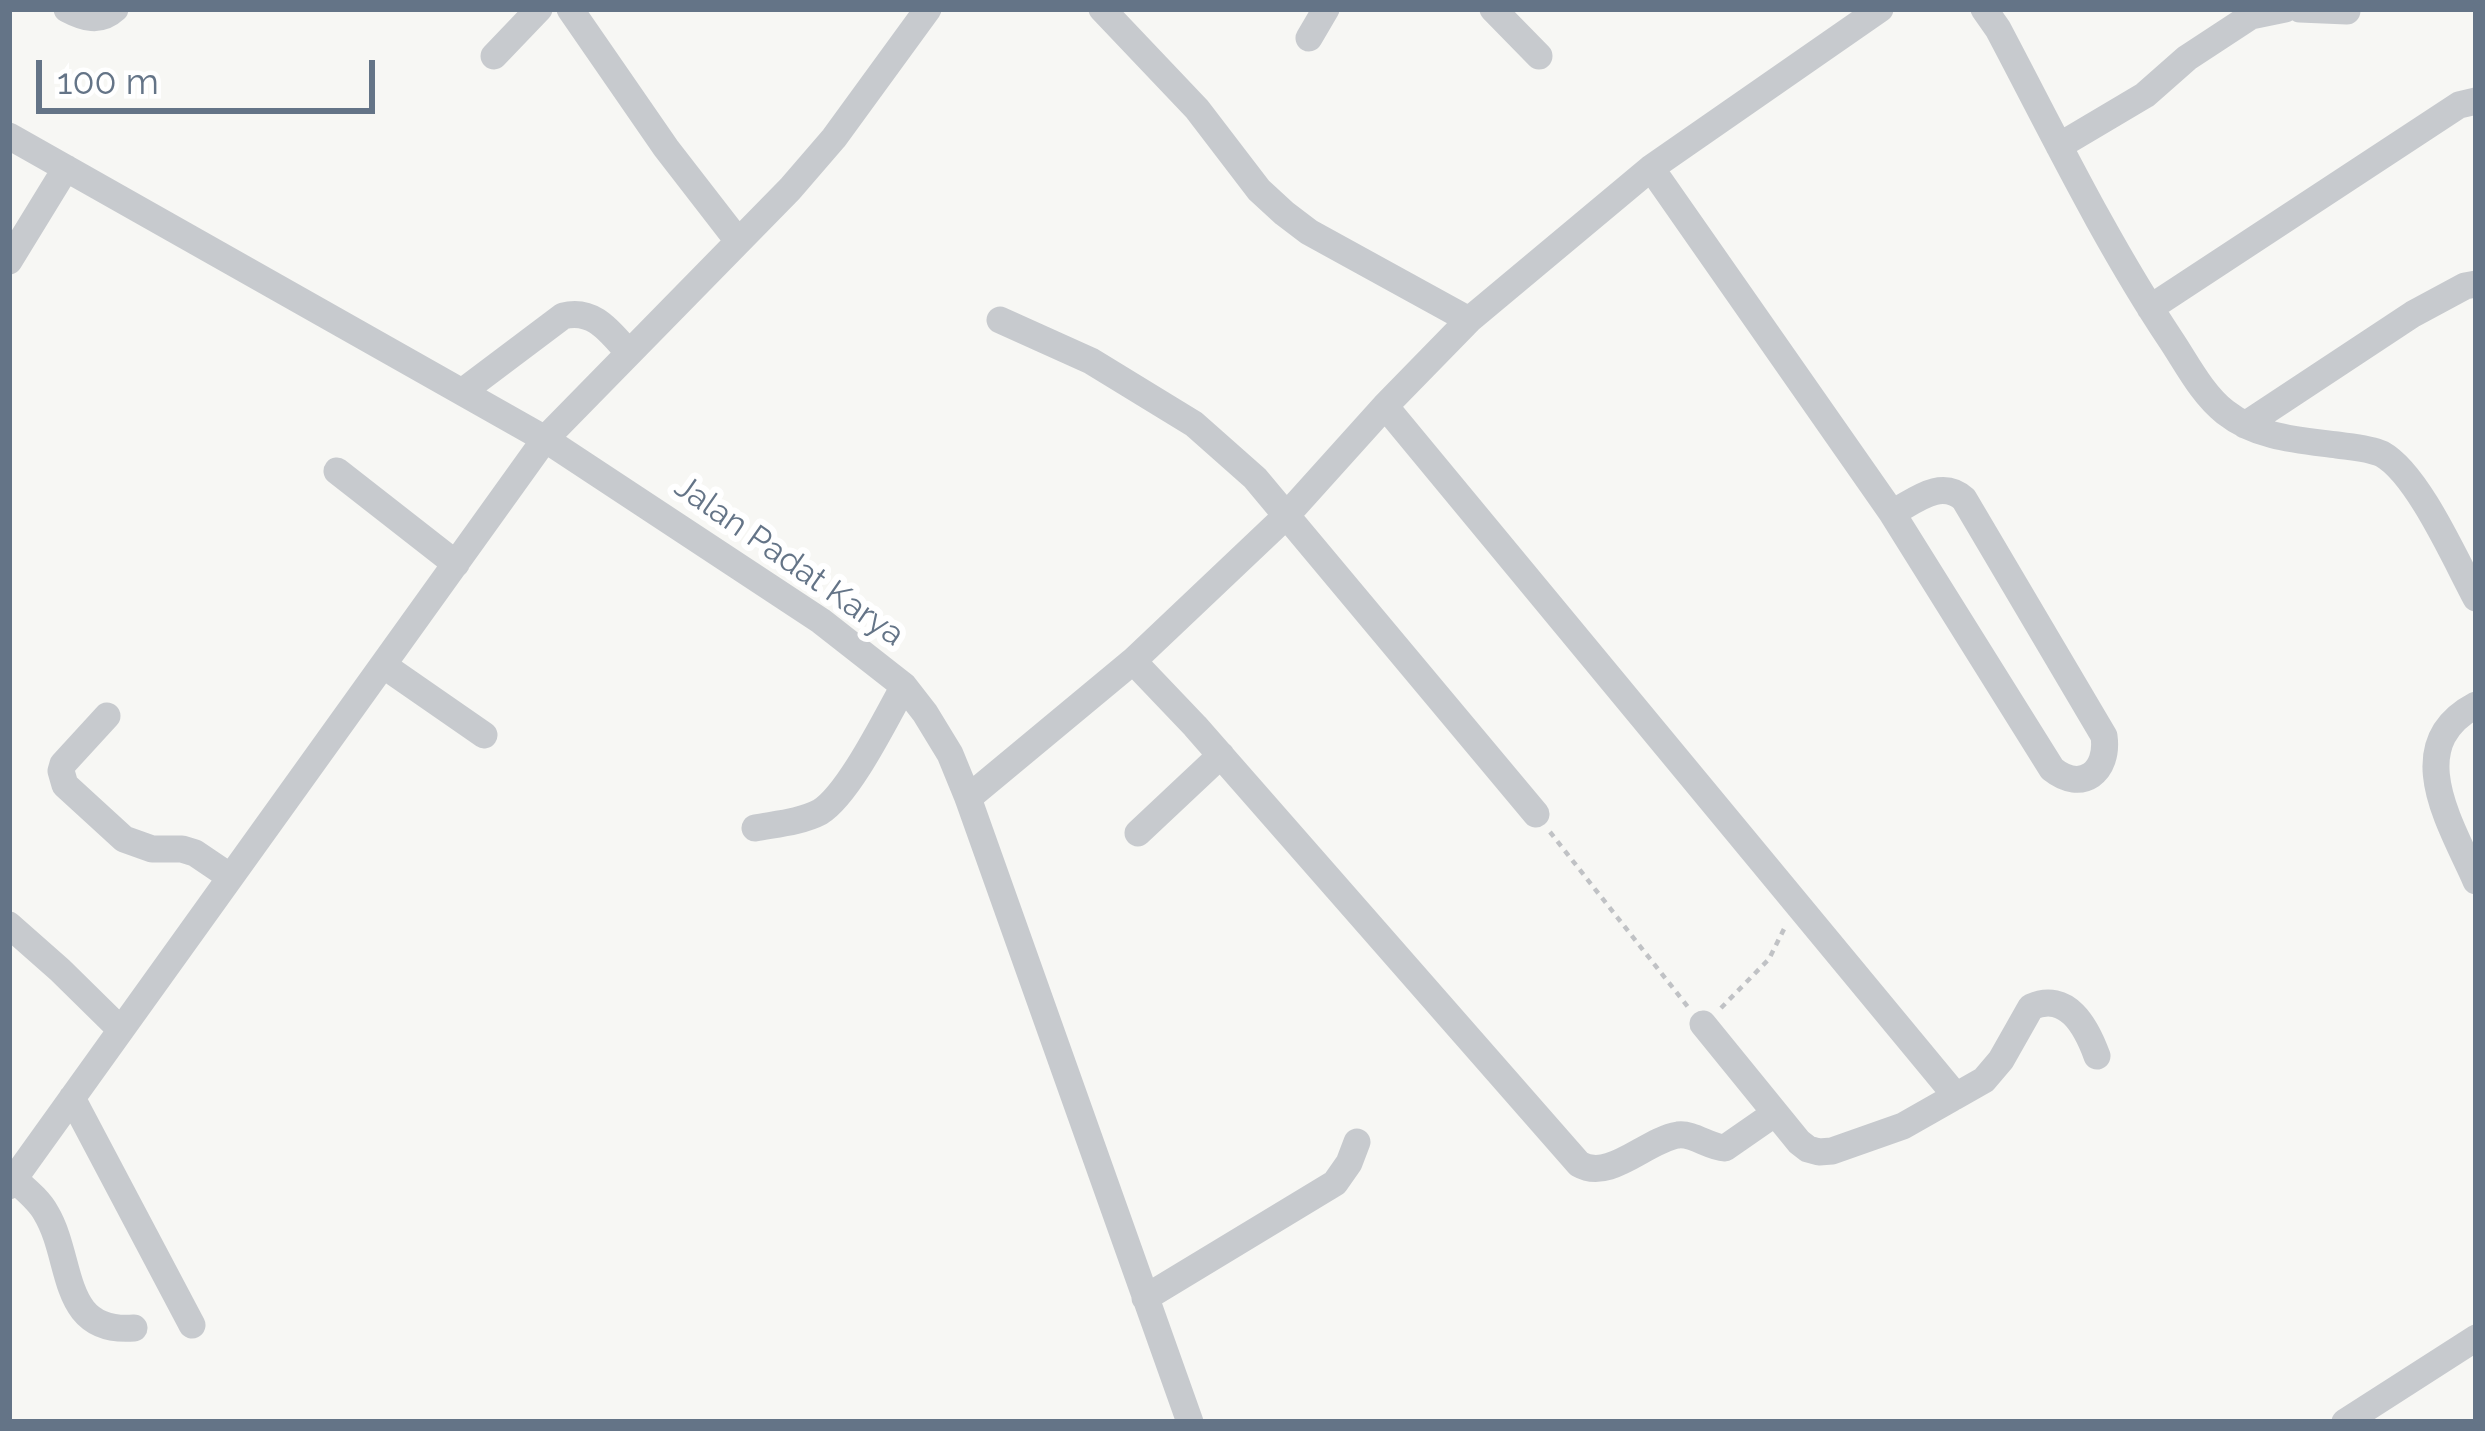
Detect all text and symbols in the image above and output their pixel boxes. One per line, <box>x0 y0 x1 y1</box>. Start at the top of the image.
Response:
scale bar <box>42 36 381 110</box>
text: 100 m <box>57 60 159 102</box>
street label: Jalan Padat Karya <box>667 467 911 655</box>

